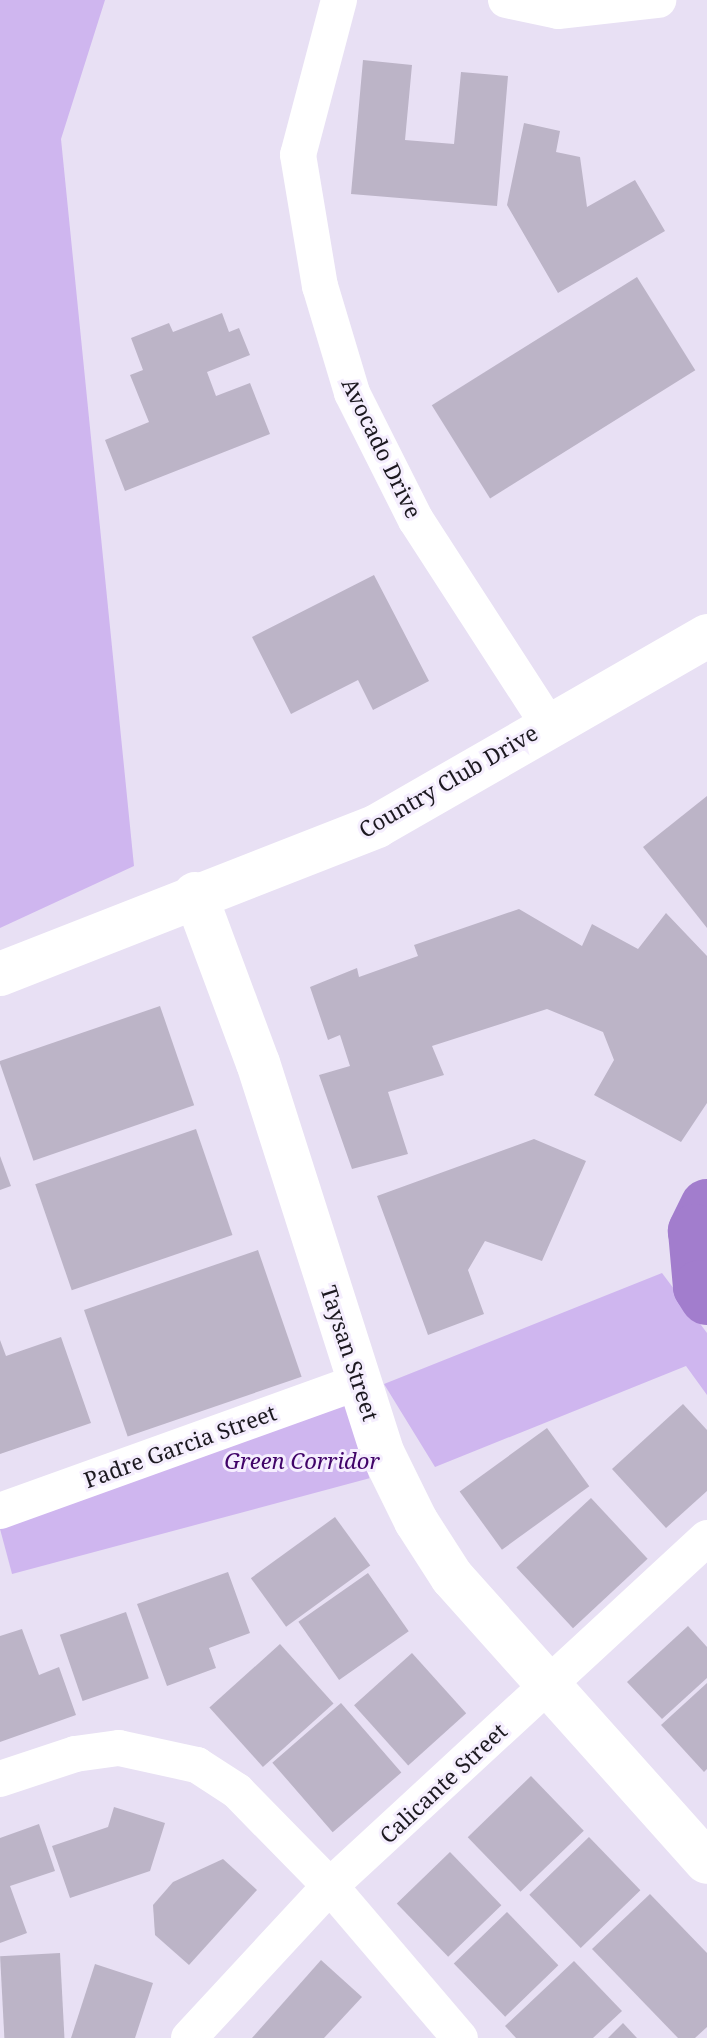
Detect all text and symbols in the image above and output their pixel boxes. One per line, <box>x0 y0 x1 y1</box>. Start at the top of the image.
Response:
street label: Avocado Drive <box>337 374 427 522</box>
street label: Country Club Drive <box>354 719 542 843</box>
street label: Taysan Street <box>316 1282 384 1424</box>
street label: Padre Garcia Street <box>80 1399 280 1493</box>
park label: Green Corridor <box>224 1448 380 1474</box>
street label: Calicante Street <box>374 1718 512 1848</box>

